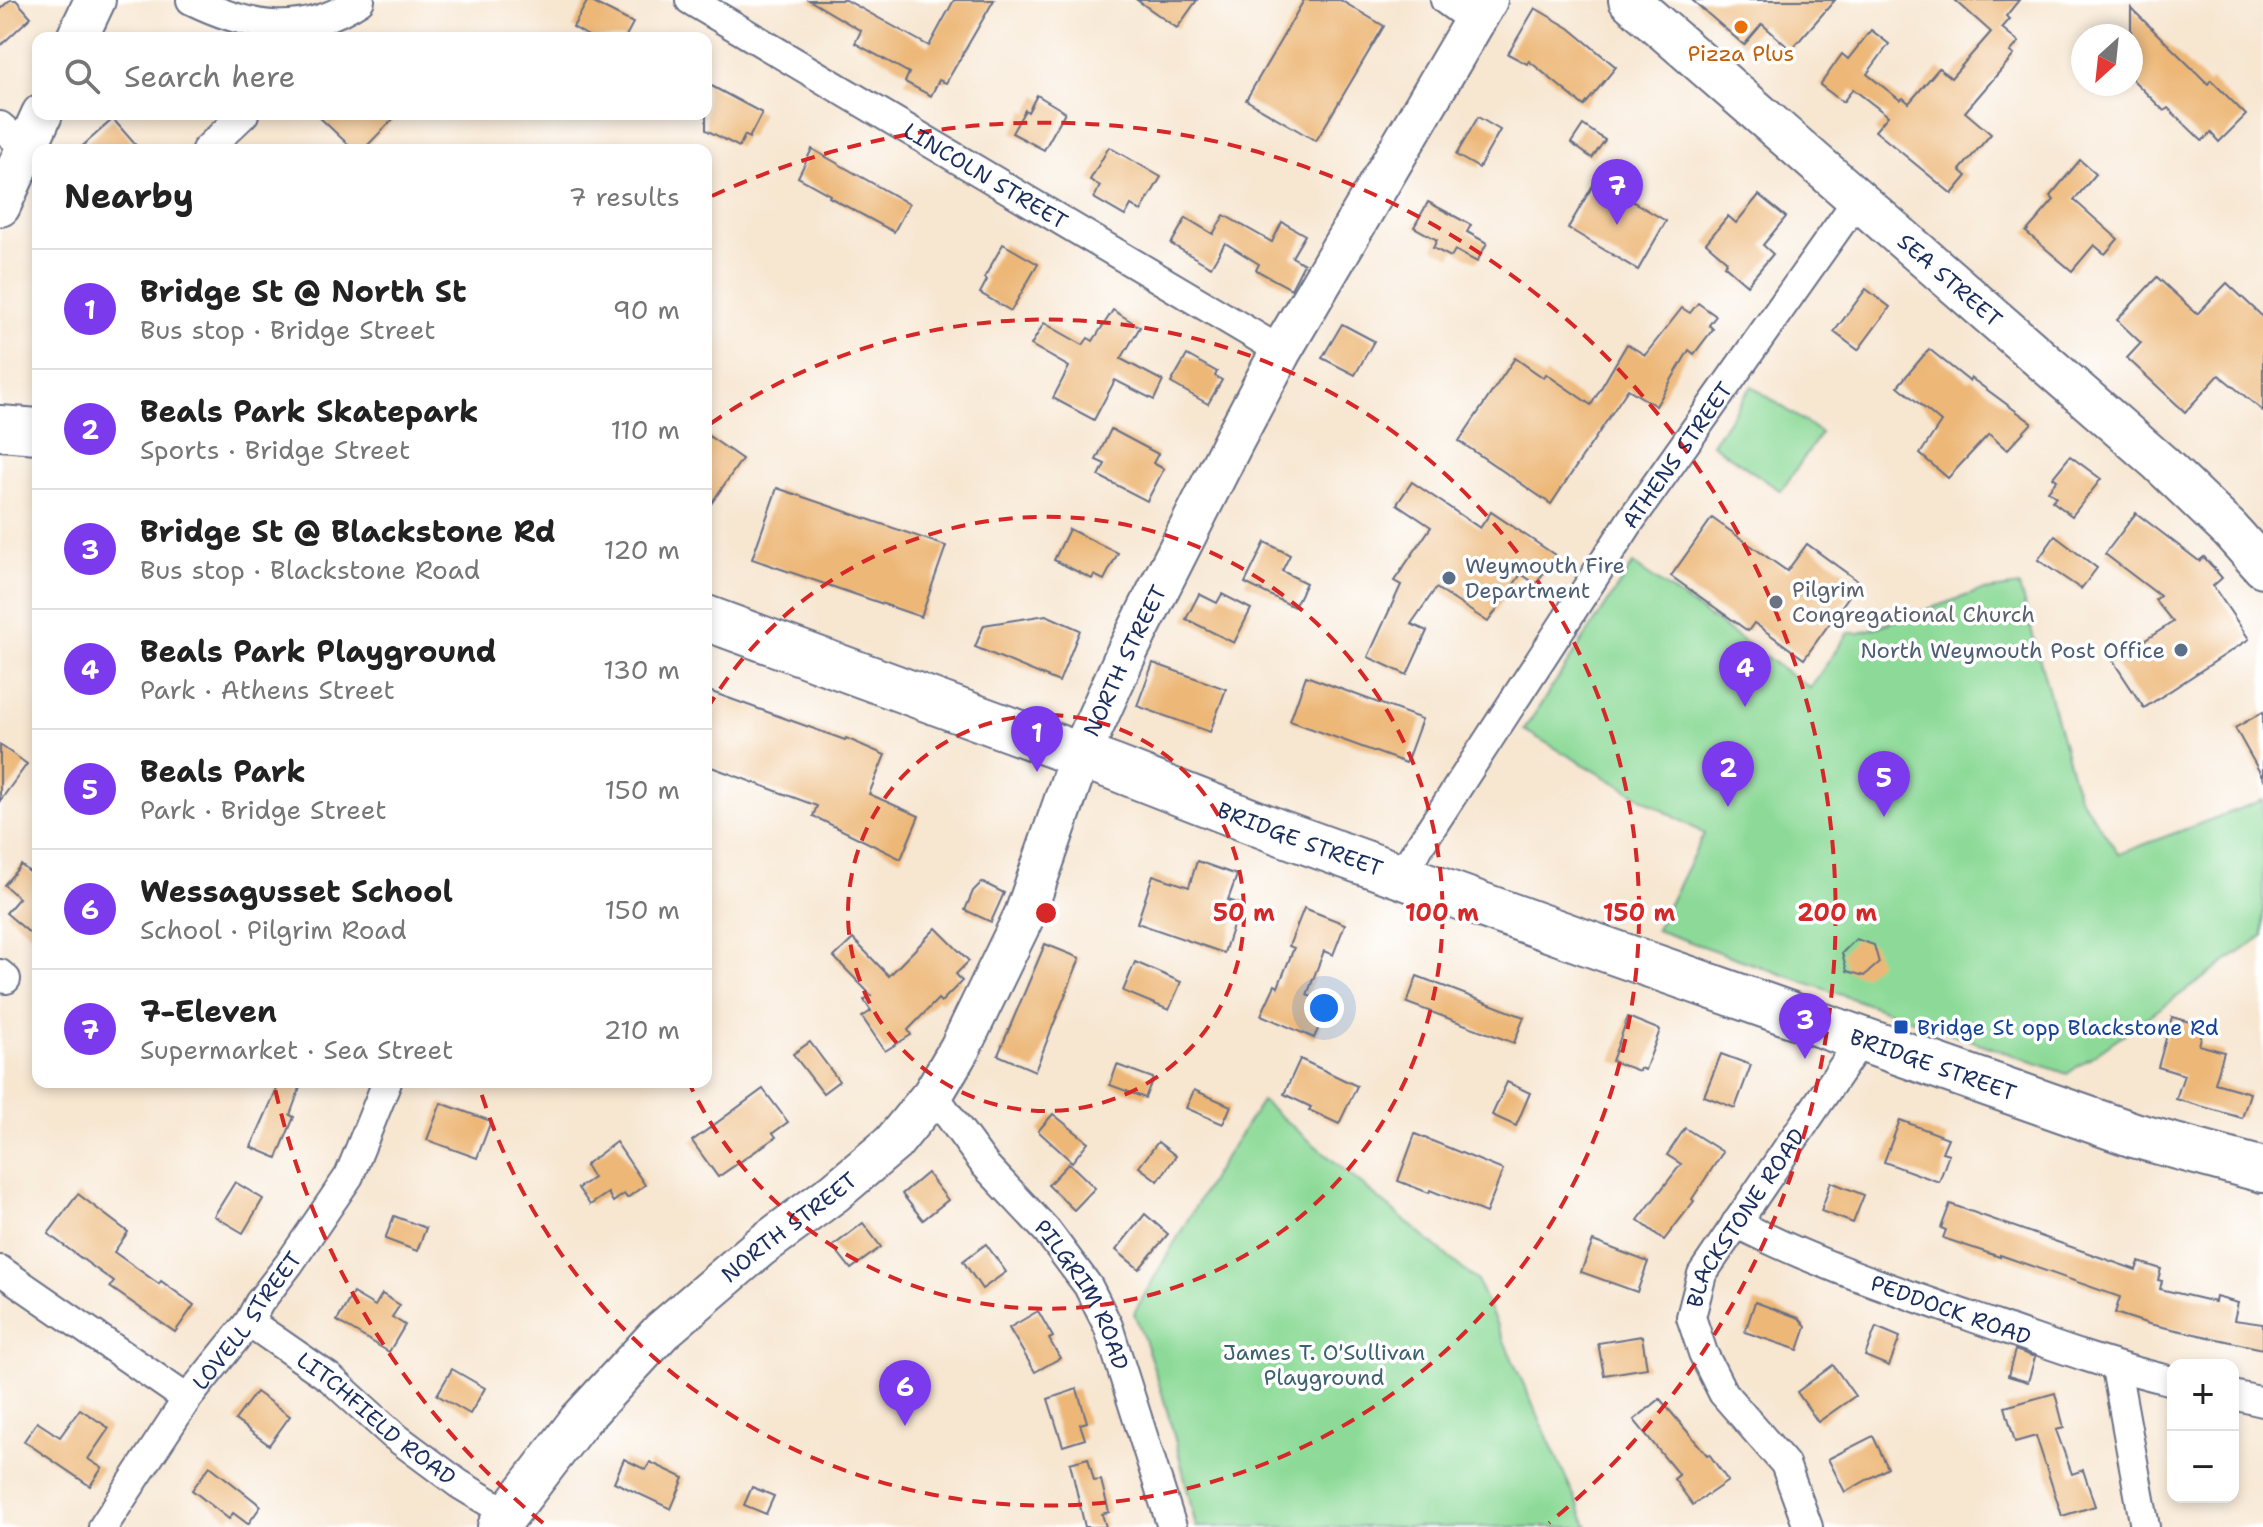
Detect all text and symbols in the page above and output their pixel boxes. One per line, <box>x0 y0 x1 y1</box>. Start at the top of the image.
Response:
marker: Pizza Plus <box>1732 18 1750 36</box>
north arrow <box>2071 24 2143 96</box>
search box <box>32 32 712 120</box>
place label: Pizza Plus <box>1687 39 1795 68</box>
icon: search <box>60 54 104 98</box>
text: Search here <box>124 56 295 97</box>
street label: LINCOLN STREET <box>898 116 1073 236</box>
pin: 7 <box>1591 159 1643 225</box>
text: Nearby <box>64 173 194 219</box>
text: 7 results <box>568 179 680 214</box>
street label: SEA STREET <box>1891 227 2008 334</box>
text: Bridge St @ North St <box>140 271 467 312</box>
text: 1 <box>84 292 96 327</box>
text: 90 m <box>613 292 680 327</box>
text: Bus stop · Bridge Street <box>140 312 436 347</box>
street label: ATHENS STREET <box>1615 376 1740 534</box>
text: Beals Park Skatepark <box>140 391 479 432</box>
text: 2 <box>81 412 99 447</box>
text: 110 m <box>610 412 680 447</box>
text: Sports · Bridge Street <box>140 432 410 467</box>
text: Bridge St @ Blackstone Rd <box>140 511 556 552</box>
text: 3 <box>81 532 99 567</box>
text: 120 m <box>604 532 680 567</box>
place label: Weymouth Fire Department <box>1465 551 1625 605</box>
text: Bus stop · Blackstone Road <box>140 552 480 587</box>
marker: Weymouth Fire Department <box>1440 569 1458 587</box>
place label: Pilgrim Congregational Church <box>1792 575 2035 629</box>
street label: NORTH STREET <box>1077 580 1174 741</box>
marker: Pilgrim Congregational Church <box>1767 593 1785 611</box>
text: Beals Park Playground <box>140 631 497 672</box>
place label: North Weymouth Post Office <box>1860 636 2165 665</box>
pin: 4 <box>1719 641 1771 707</box>
marker: North Weymouth Post Office <box>2172 641 2190 659</box>
text: 4 <box>81 652 99 687</box>
text: 130 m <box>603 652 680 687</box>
text: Park · Athens Street <box>140 672 395 707</box>
pin: 1 <box>1011 706 1063 772</box>
pin: 2 <box>1702 741 1754 807</box>
text: Beals Park <box>140 751 306 792</box>
pin: 5 <box>1858 751 1910 817</box>
text: 5 <box>82 772 98 807</box>
text: 150 m <box>604 772 680 807</box>
text: Park · Bridge Street <box>140 792 387 827</box>
street label: BRIDGE STREET <box>1213 795 1387 883</box>
text: Wessagusset School <box>140 871 453 912</box>
text: 6 <box>81 892 99 927</box>
text: 150 m <box>604 892 680 927</box>
text: 50 m <box>1213 897 1275 929</box>
text: 100 m <box>1405 897 1479 929</box>
text: 150 m <box>1603 897 1675 929</box>
text: 200 m <box>1797 897 1877 929</box>
centre of rings <box>1032 899 1060 927</box>
text: School · Pilgrim Road <box>140 912 407 947</box>
your location <box>1304 988 1344 1028</box>
text: 7-Eleven <box>140 991 277 1032</box>
pin: 3 <box>1779 993 1831 1059</box>
text: 7 <box>81 1012 99 1047</box>
text: 210 m <box>603 1012 680 1047</box>
place label: Bridge St opp Blackstone Rd <box>1917 1013 2219 1042</box>
marker: Bridge St opp Blackstone Rd <box>1892 1018 1910 1036</box>
street label: BRIDGE STREET <box>1846 1022 2021 1108</box>
text: Supermarket · Sea Street <box>140 1032 453 1067</box>
street label: BLACKSTONE ROAD <box>1680 1123 1812 1311</box>
street label: NORTH STREET <box>715 1165 864 1289</box>
street label: PILGRIM ROAD <box>1028 1213 1135 1373</box>
street label: LOVELL STREET <box>186 1245 309 1396</box>
street label: PEDDOCK ROAD <box>1867 1268 2035 1352</box>
park label: James T. O'Sullivan Playground <box>1223 1338 1425 1392</box>
street label: LITCHFIELD ROAD <box>291 1345 462 1492</box>
map controls <box>2167 1359 2239 1503</box>
button: + <box>2167 1359 2239 1431</box>
pin: 6 <box>879 1360 931 1426</box>
button: − <box>2167 1431 2239 1503</box>

